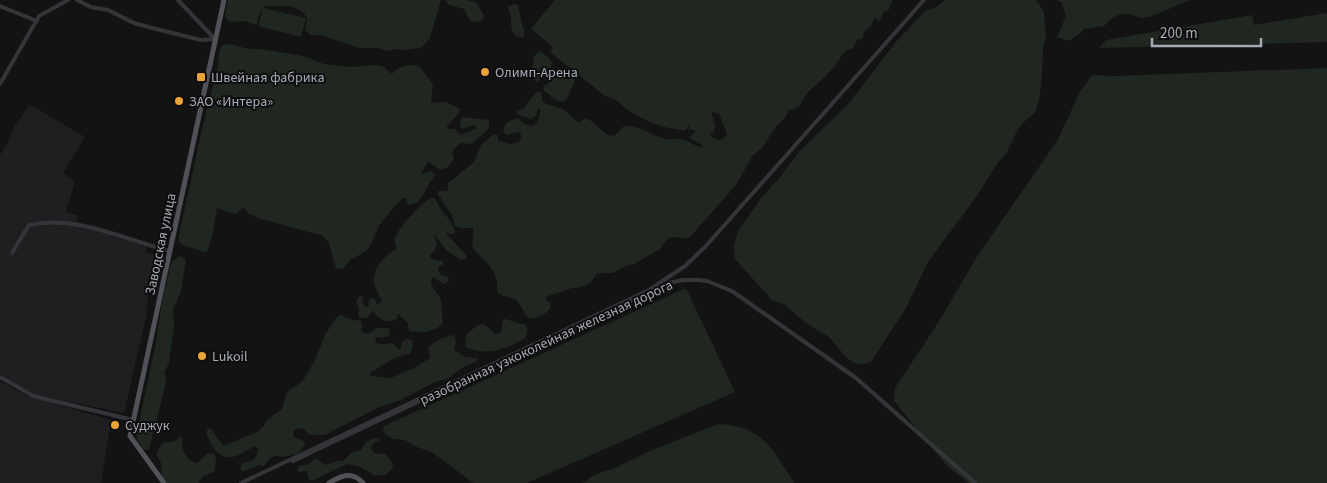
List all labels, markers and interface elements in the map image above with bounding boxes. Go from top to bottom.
scale bar [1152,15,1261,47]
text: 200 m [1160,23,1198,44]
place label: Олимп-Арена [495,63,578,83]
marker: Олимп-Арена [479,66,491,78]
place label: Швейная фабрика [211,68,324,88]
marker: Швейная фабрика [195,71,207,83]
place label: ЗАО «Интера» [189,92,273,112]
marker: ЗАО «Интера» [173,95,185,107]
street label: Заводская улица [140,191,182,297]
street label: разобранная узкоколейная железная дорога [417,275,676,410]
place label: Lukoil [212,347,248,367]
marker: Lukoil [196,350,208,362]
place label: Суджук [125,416,170,436]
marker: Суджук [109,419,121,431]

